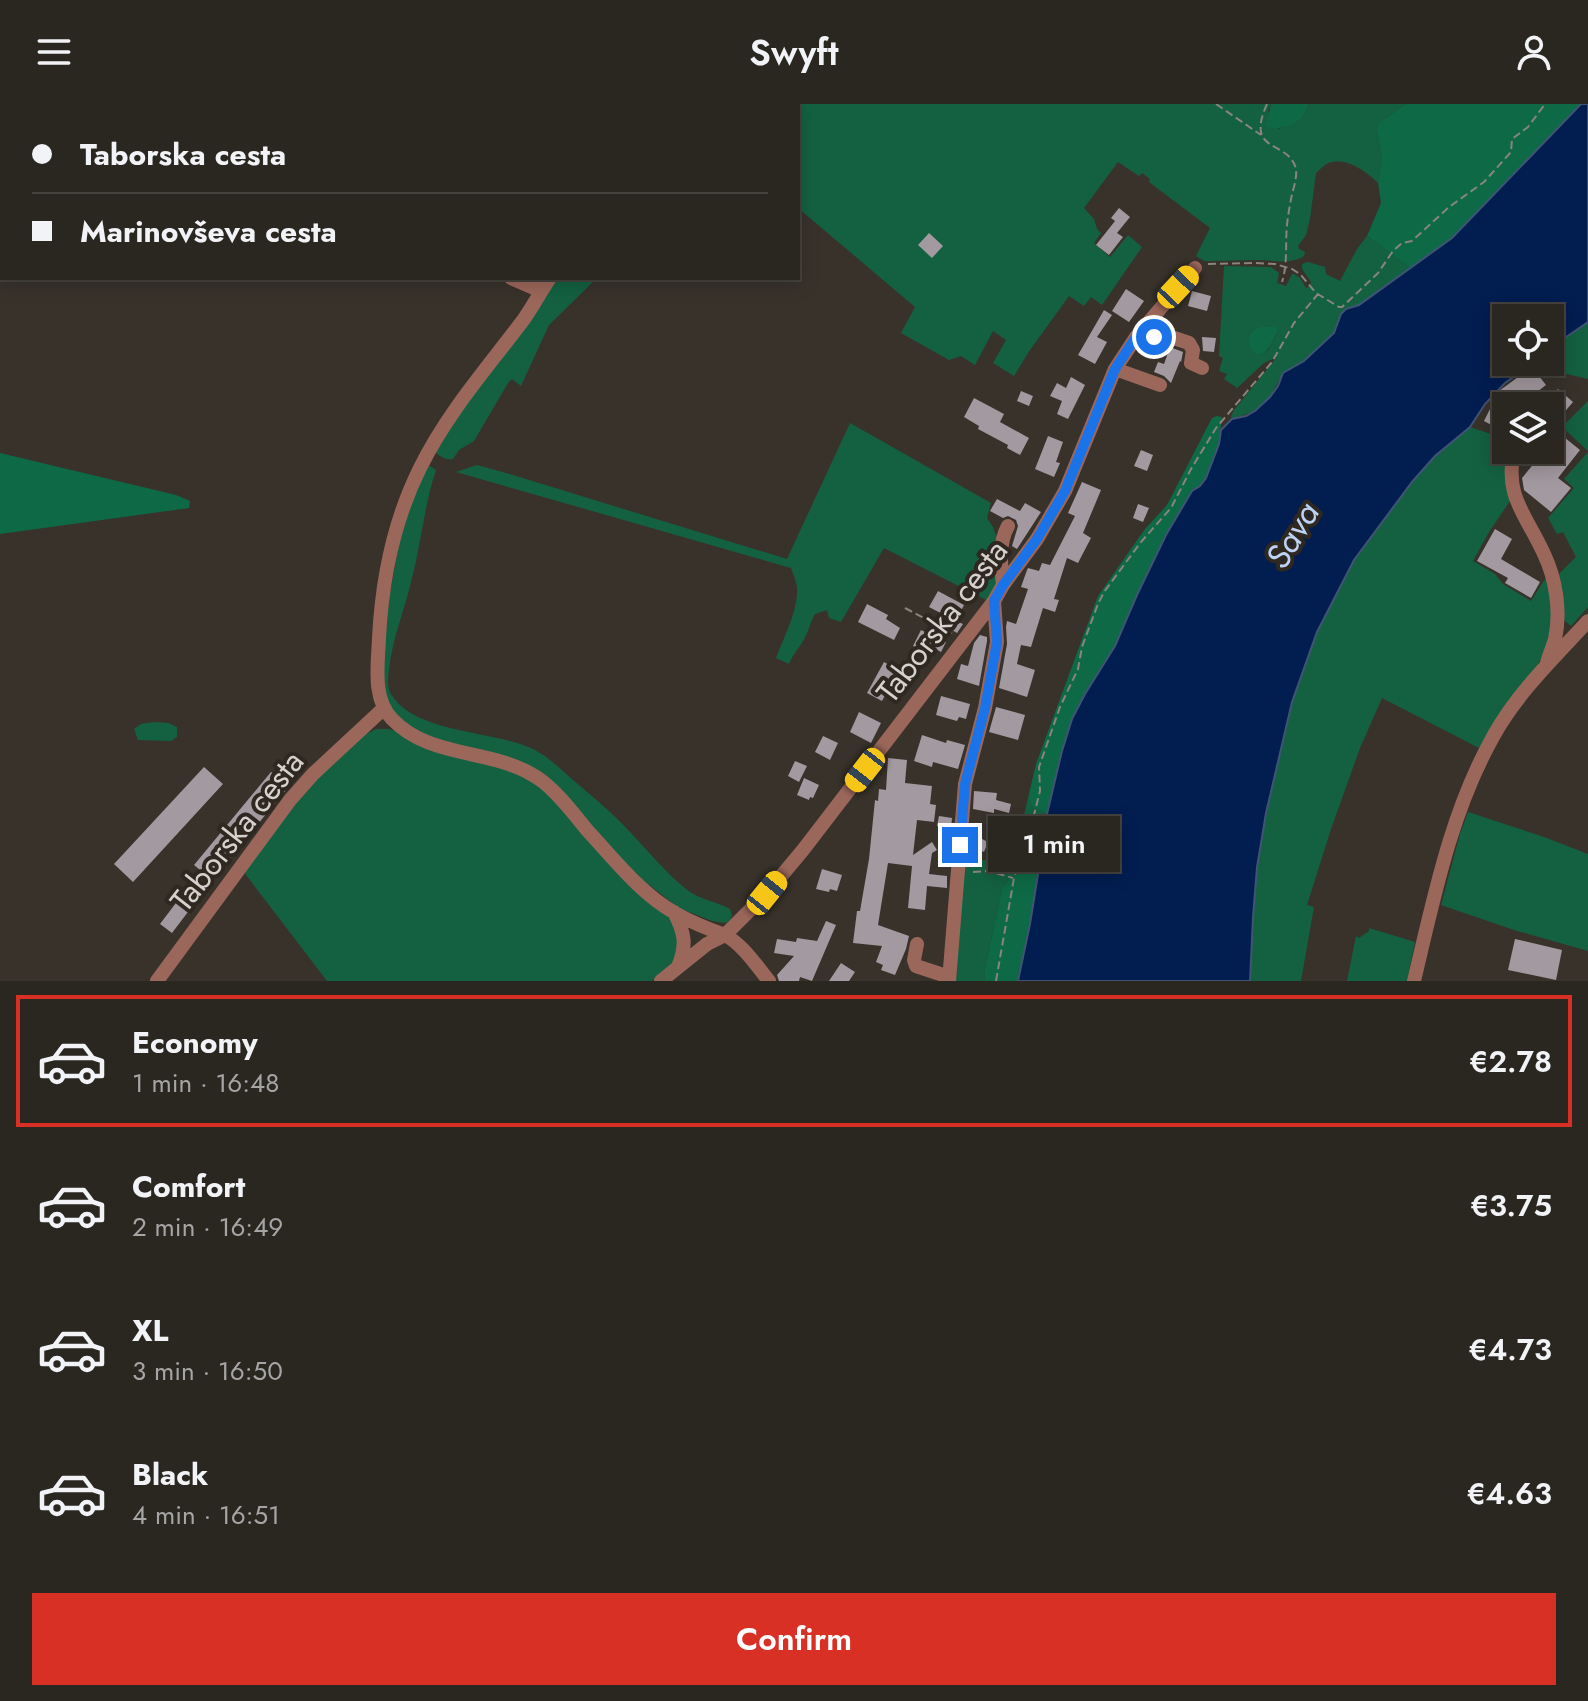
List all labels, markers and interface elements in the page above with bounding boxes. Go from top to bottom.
text: Swyft [749,26,839,78]
icon: menu [32,30,76,74]
icon: person [1512,30,1556,74]
text: Taborska cesta [80,133,286,176]
text: Marinovševa cesta [80,210,337,253]
car [1153,261,1203,313]
map controls [1492,304,1564,464]
button: locate [1492,304,1564,376]
route start [1136,319,1172,355]
button: layers [1492,392,1564,464]
water label: Sava [1253,492,1332,578]
street label: Taborska cesta [865,530,1019,712]
street label: Taborska cesta [159,741,315,921]
car [841,744,889,796]
callout: 1 min [988,817,1120,873]
text: 1 min [1022,825,1086,863]
route end [942,827,978,863]
car [743,867,791,919]
text: Economy [132,1021,258,1064]
icon: car [36,1025,108,1097]
text: €2.78 [1469,1040,1552,1083]
text: 1 min · 16:48 [132,1064,279,1102]
text: Comfort [132,1165,245,1208]
icon: car [36,1169,108,1241]
text: €3.75 [1470,1184,1552,1227]
text: 2 min · 16:49 [132,1208,283,1246]
text: XL [132,1309,168,1352]
icon: car [36,1313,108,1385]
text: €4.73 [1468,1328,1552,1371]
text: 3 min · 16:50 [132,1352,283,1390]
text: Black [132,1453,208,1496]
icon: car [36,1457,108,1529]
text: €4.63 [1467,1472,1552,1515]
text: 4 min · 16:51 [132,1496,280,1534]
button: Confirm [32,1593,1556,1685]

